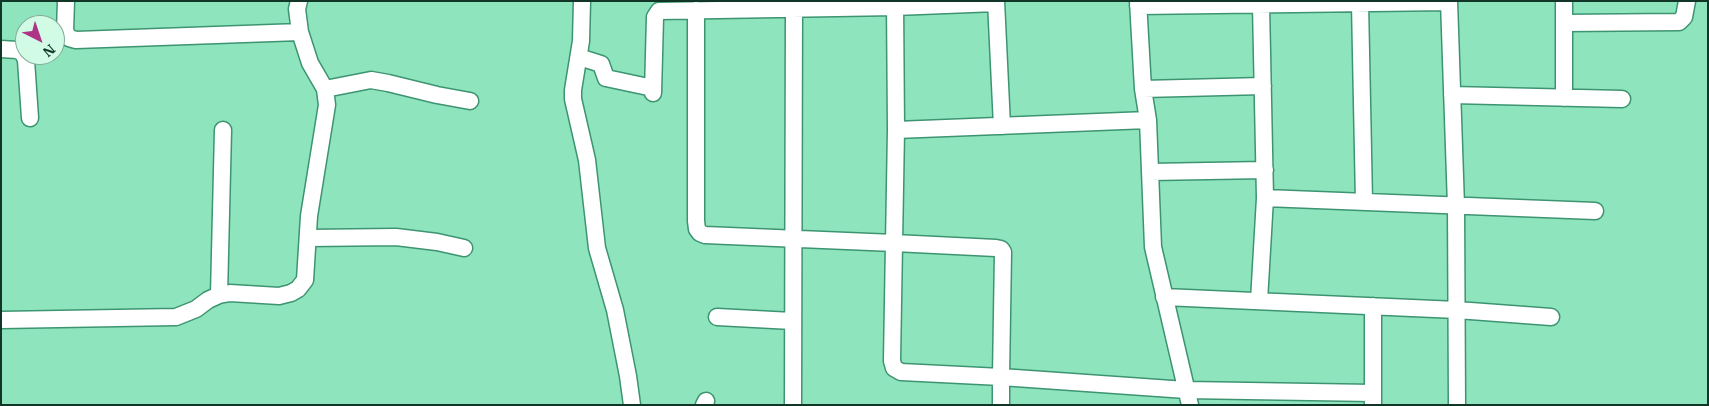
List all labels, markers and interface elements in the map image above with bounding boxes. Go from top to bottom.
north arrow [15,15,65,65]
text: N [39,40,59,61]

